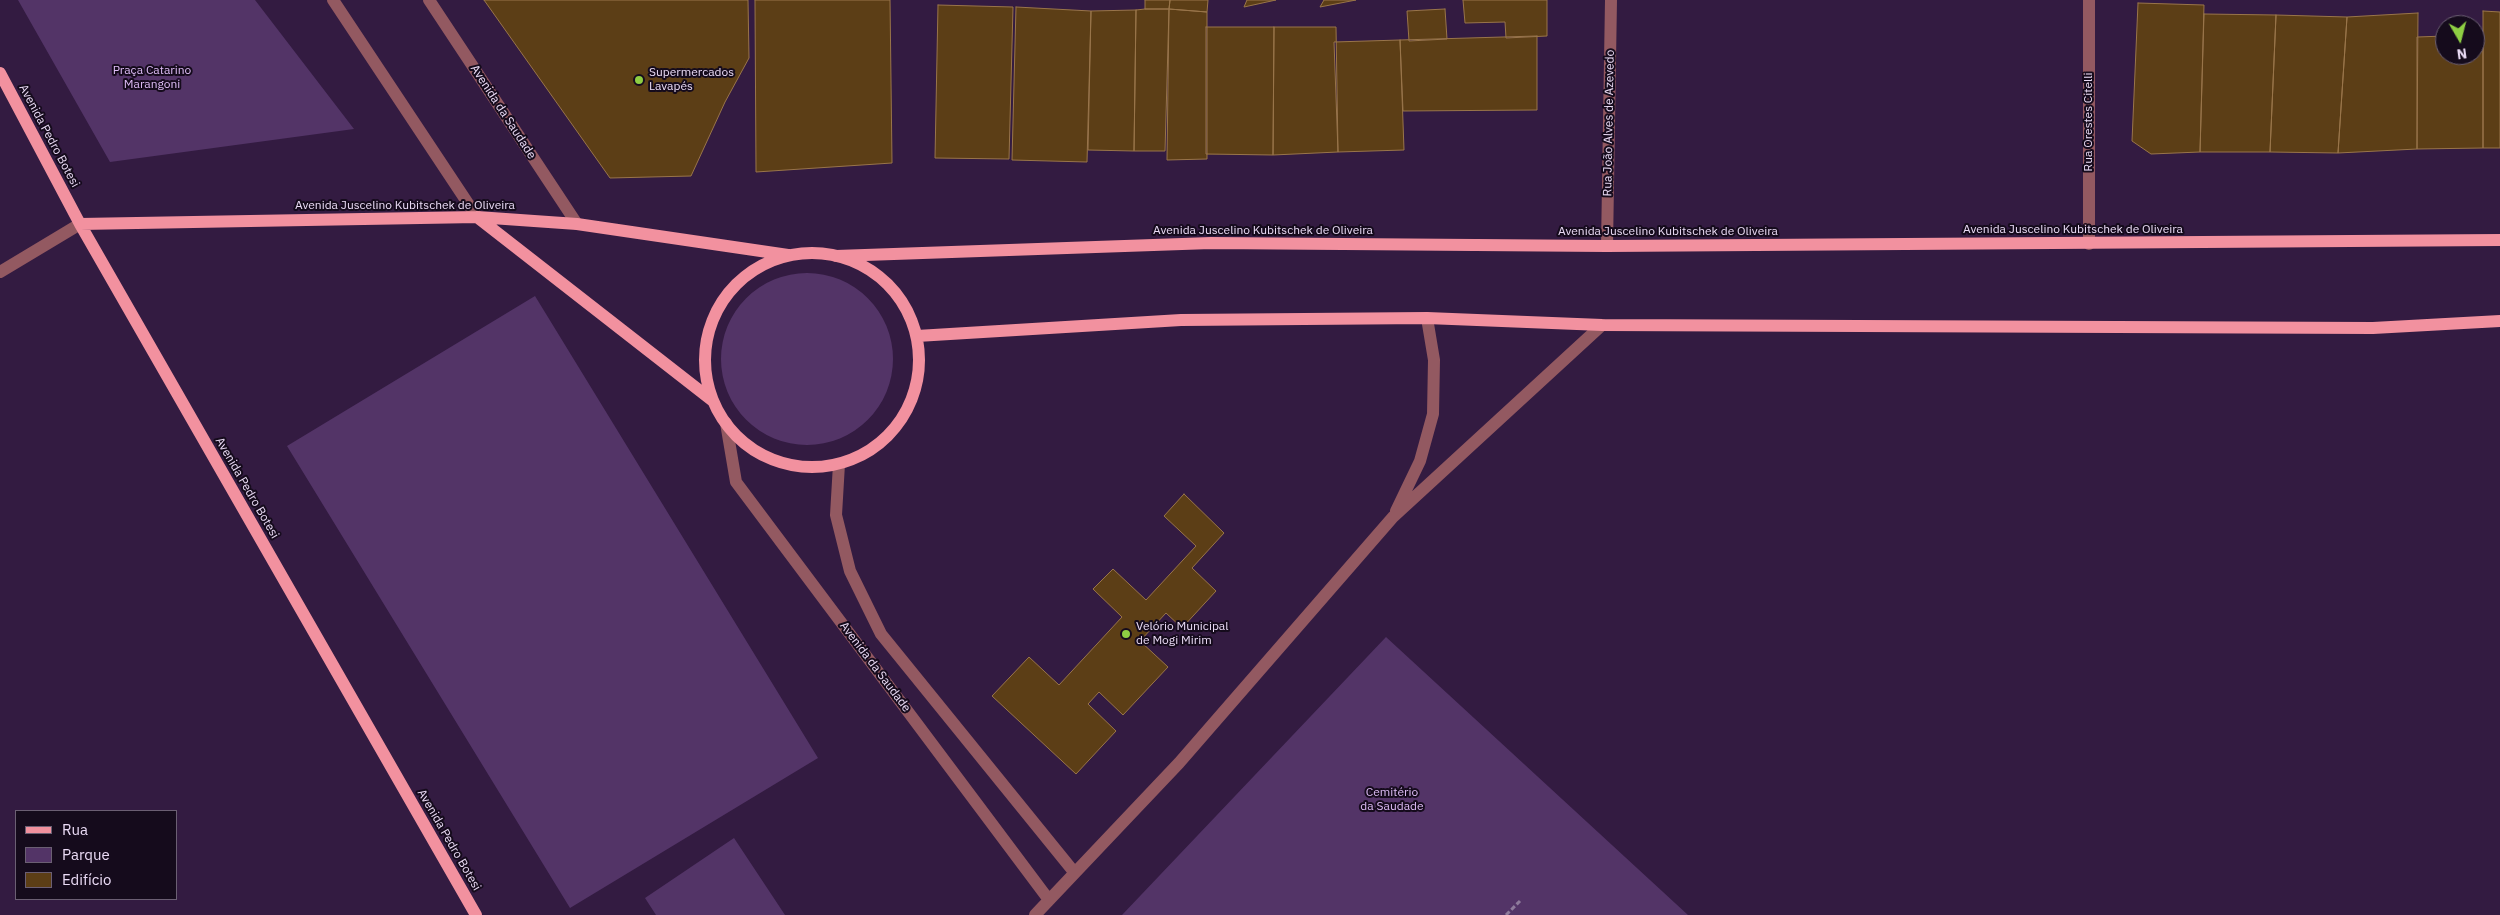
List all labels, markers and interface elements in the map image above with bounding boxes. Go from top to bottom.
north arrow [2435,15,2485,65]
text: N [2456,44,2468,63]
street label: Rua João Alves de Azevedo [1601,50,1617,196]
street label: Avenida da Saudade [467,62,539,162]
park label: Praça Catarino Marangoni [113,64,191,92]
place label: Supermercados Lavapés [649,66,734,94]
street label: Rua Orestes Citelli [2082,72,2096,172]
marker: Supermercados Lavapés [633,74,645,86]
street label: Avenida Pedro Botesi [16,82,82,190]
street label: Avenida Juscelino Kubitschek de Oliveira [295,199,515,213]
street label: Avenida Juscelino Kubitschek de Oliveira [1963,223,2183,237]
street label: Avenida Juscelino Kubitschek de Oliveira [1153,224,1373,238]
street label: Avenida Juscelino Kubitschek de Oliveira [1558,225,1778,239]
street label: Avenida Pedro Botesi [212,435,282,541]
street label: Avenida da Saudade [836,619,914,715]
place label: Velório Municipal de Mogi Mirim [1136,620,1229,648]
marker: Velório Municipal de Mogi Mirim [1120,628,1132,640]
park label: Cemitério da Saudade [1360,786,1424,814]
street label: Avenida Pedro Botesi [414,787,484,893]
legend [15,810,178,900]
text: Rua [62,820,88,839]
text: Parque [62,845,110,864]
text: Edifício [62,870,111,889]

